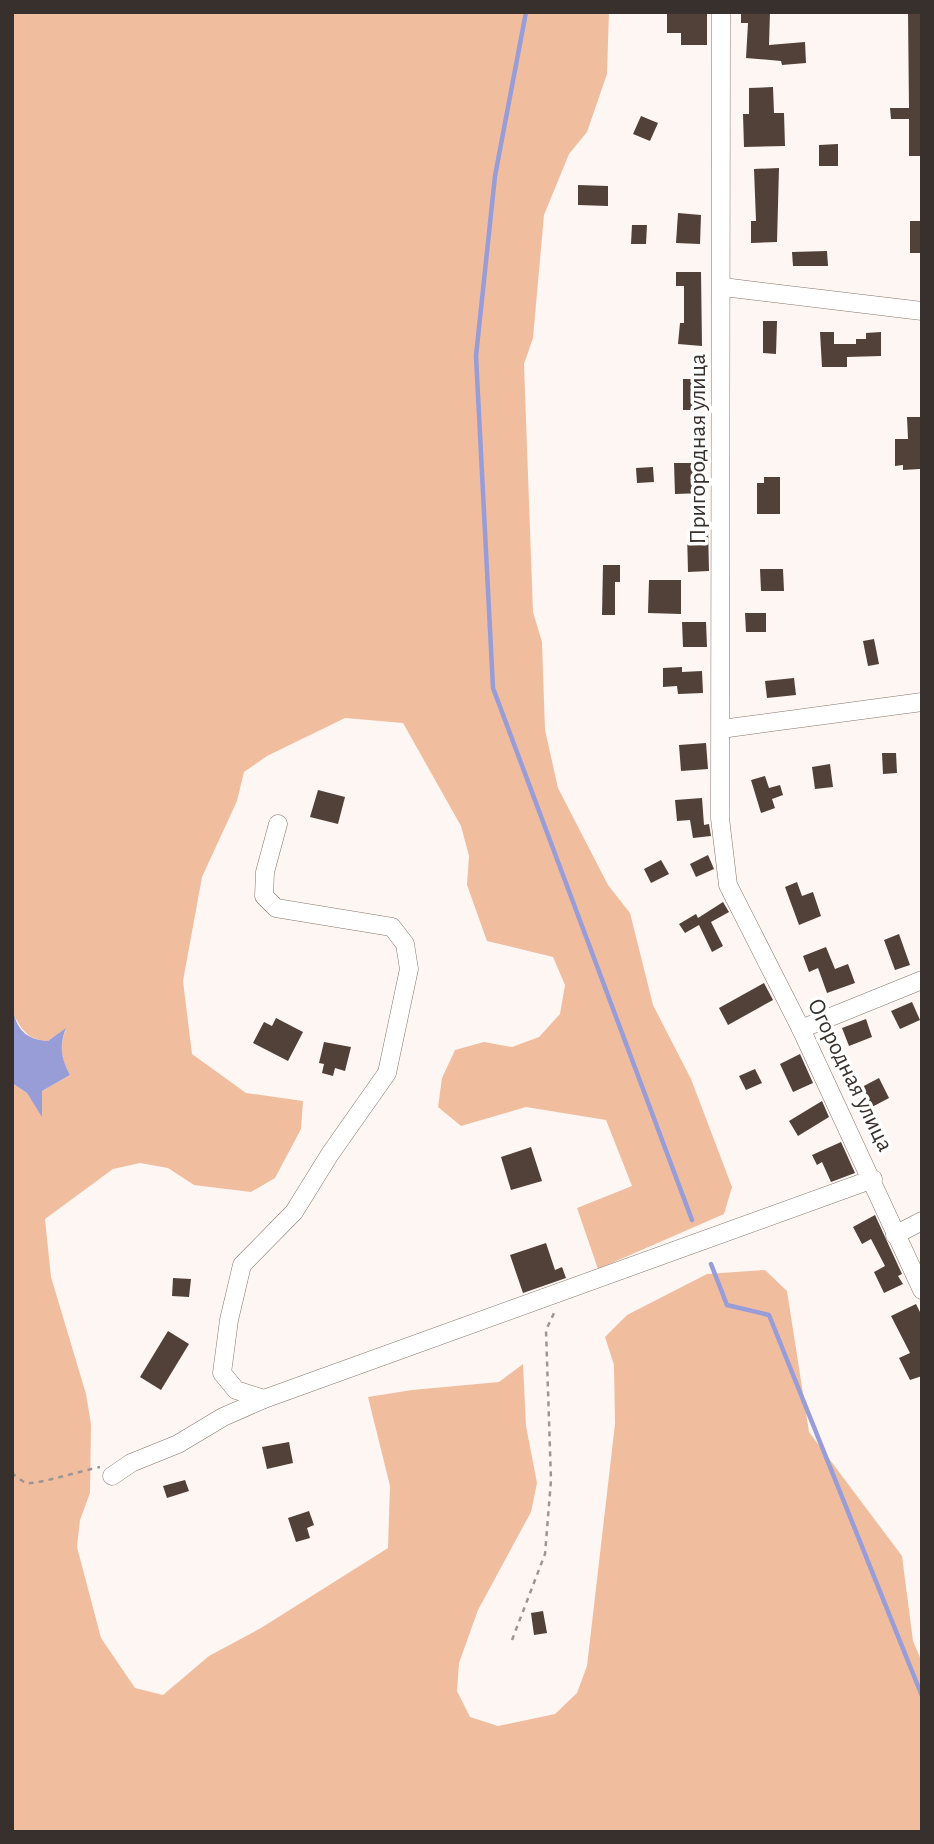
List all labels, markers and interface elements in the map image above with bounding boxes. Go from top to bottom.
street label: Пригородная улица [686,353,710,545]
street label: Огородная улица [803,995,897,1155]

